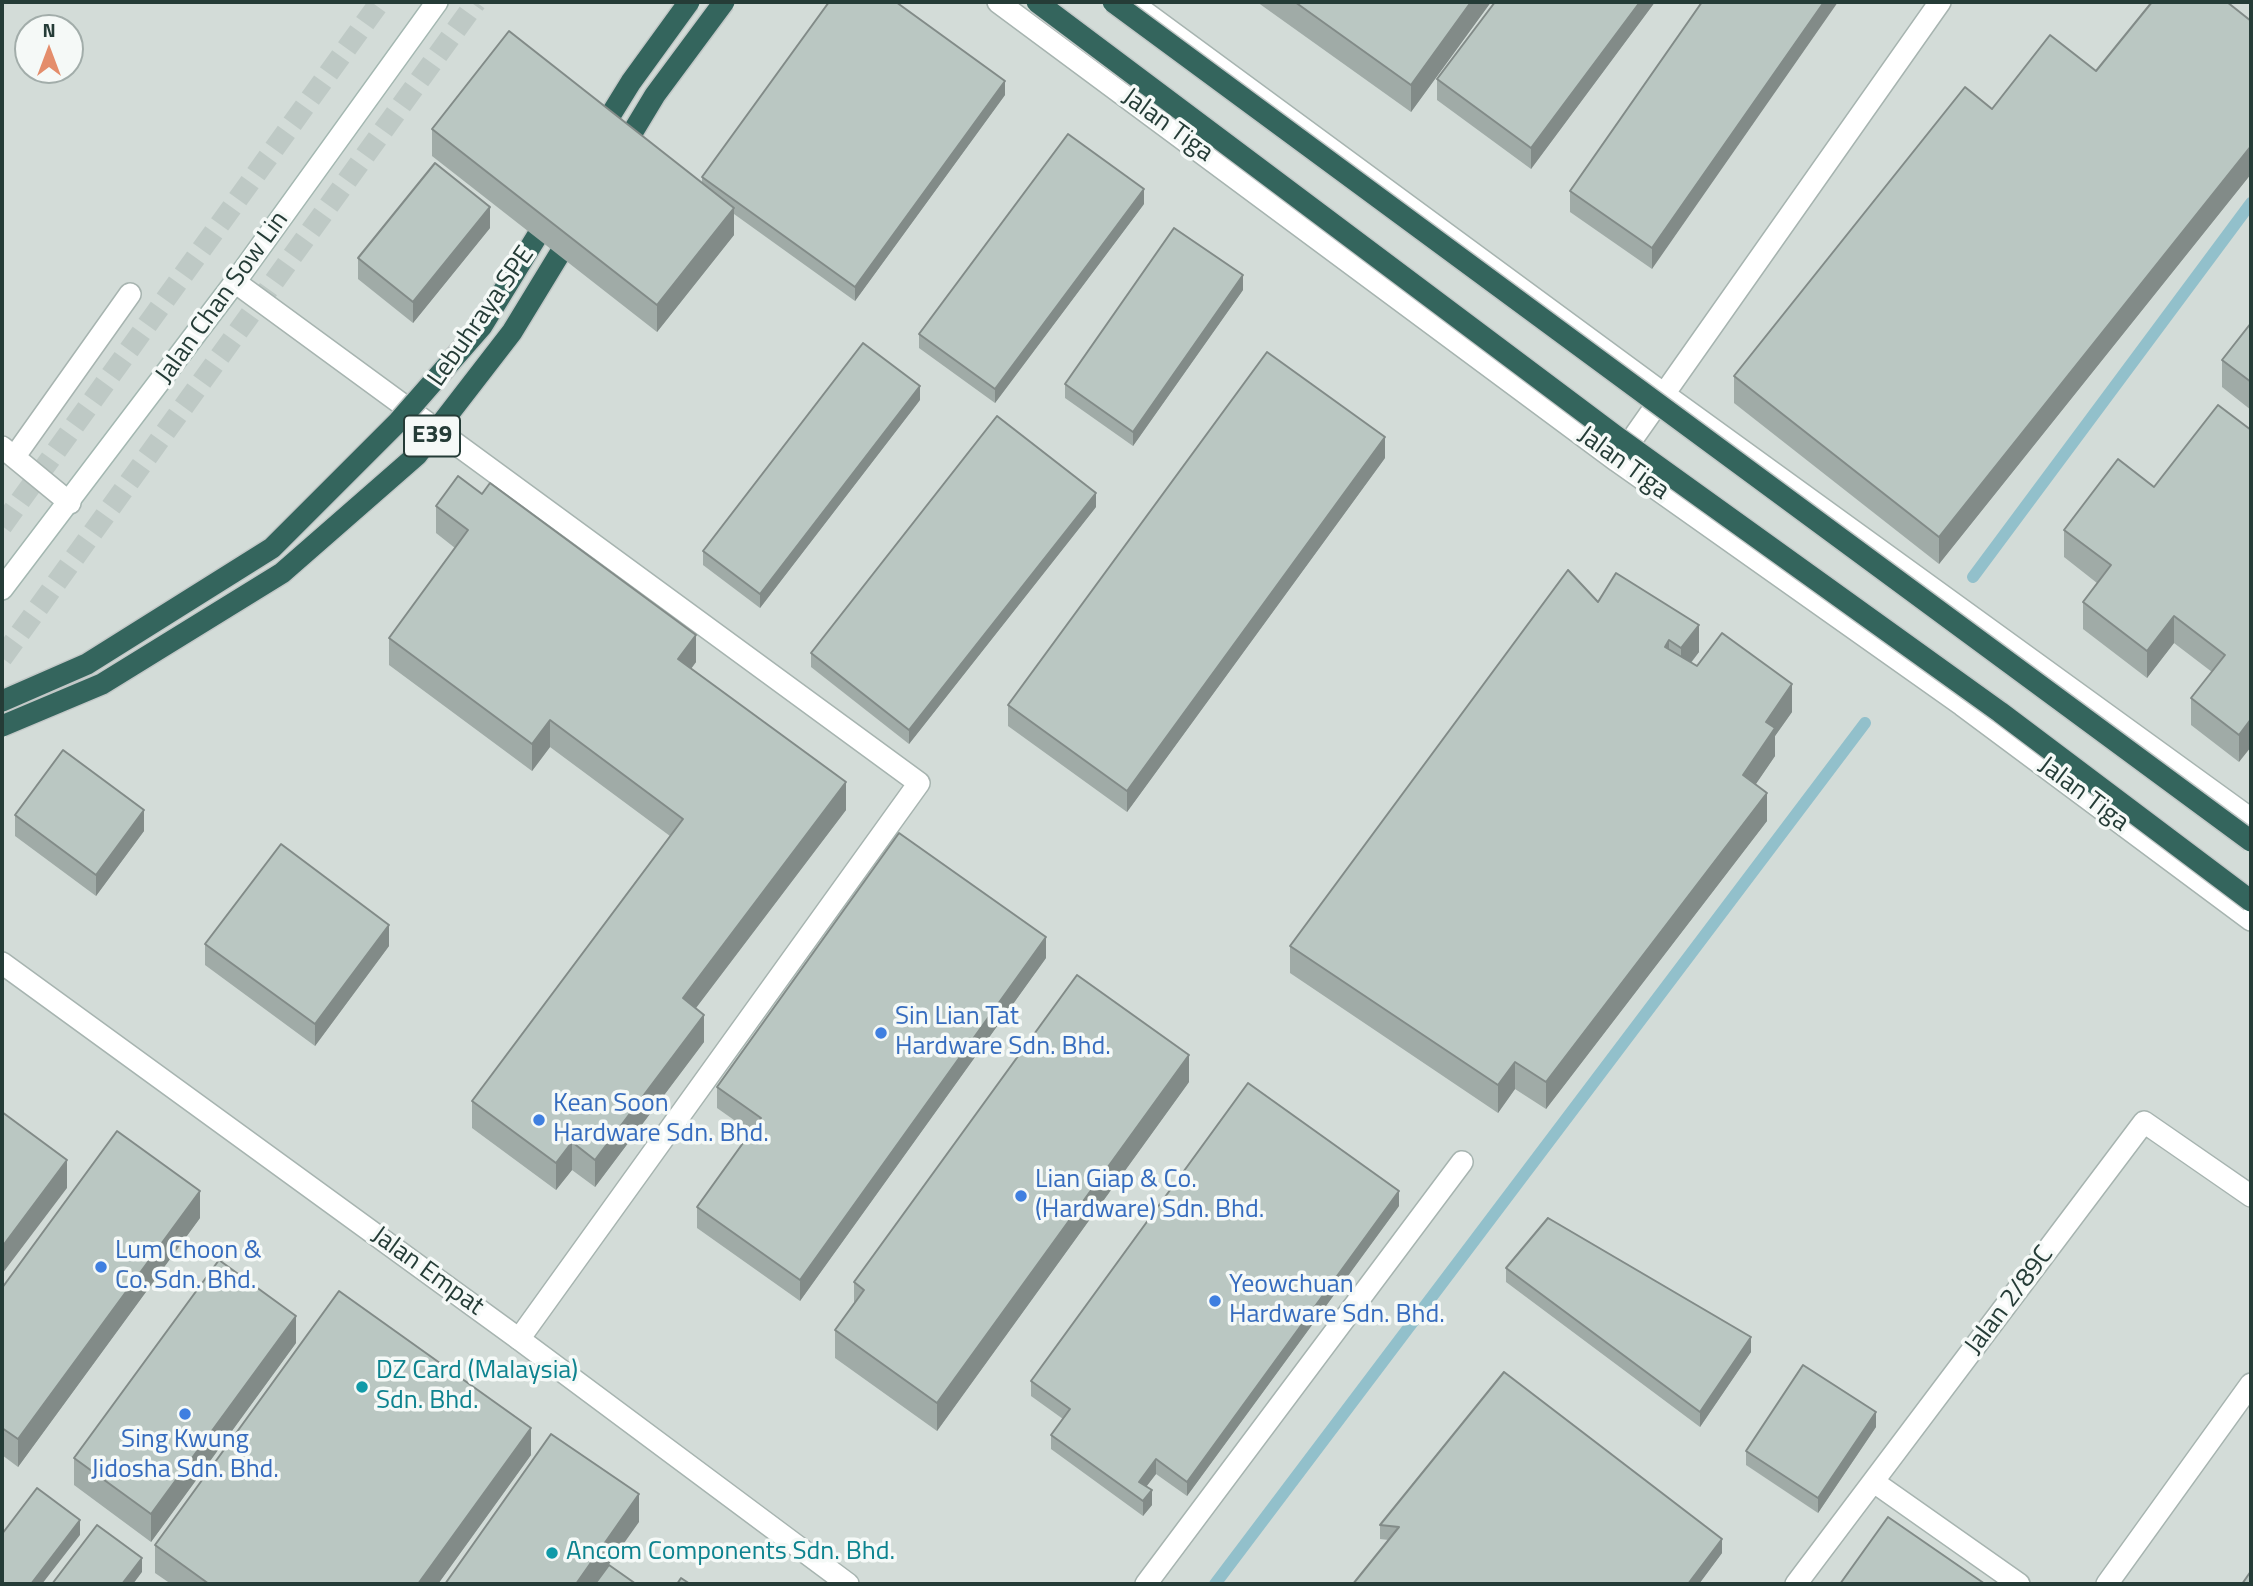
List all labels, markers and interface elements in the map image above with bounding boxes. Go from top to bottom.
north arrow [14,14,84,84]
text: N [42,15,56,44]
street label: Jalan Tiga [1115,83,1219,169]
street label: Jalan Chan Sow Lin [150,206,296,390]
street label: Lebuhraya SPE [422,241,542,393]
road number: E39 [404,416,460,456]
street label: Jalan Tiga [1571,421,1675,507]
street label: Jalan Tiga [2032,751,2134,839]
place label: Sin Lian Tat Hardware Sdn. Bhd. [895,1002,1111,1064]
marker: Sin Lian Tat Hardware Sdn. Bhd. [873,1025,889,1041]
place label: Kean Soon Hardware Sdn. Bhd. [553,1089,769,1150]
marker: Kean Soon Hardware Sdn. Bhd. [531,1112,547,1128]
place label: Lian Giap & Co. (Hardware) Sdn. Bhd. [1035,1165,1264,1226]
marker: Lian Giap & Co. (Hardware) Sdn. Bhd. [1013,1188,1029,1204]
street label: Jalan Empat [365,1221,489,1323]
place label: Lum Choon & Co. Sdn. Bhd. [115,1236,262,1298]
street label: Jalan 2/89C [1959,1241,2061,1361]
marker: Lum Choon & Co. Sdn. Bhd. [93,1259,109,1275]
place label: Yeowchuan Hardware Sdn. Bhd. [1229,1270,1445,1332]
marker: Yeowchuan Hardware Sdn. Bhd. [1207,1293,1223,1309]
place label: DZ Card (Malaysia) Sdn. Bhd. [376,1356,578,1418]
marker: DZ Card (Malaysia) Sdn. Bhd. [354,1379,370,1395]
marker: Sing Kwung Jidosha Sdn. Bhd. [177,1406,193,1422]
place label: Sing Kwung Jidosha Sdn. Bhd. [91,1425,279,1486]
place label: Ancom Components Sdn. Bhd. [566,1537,895,1569]
marker: Ancom Components Sdn. Bhd. [544,1545,560,1561]

